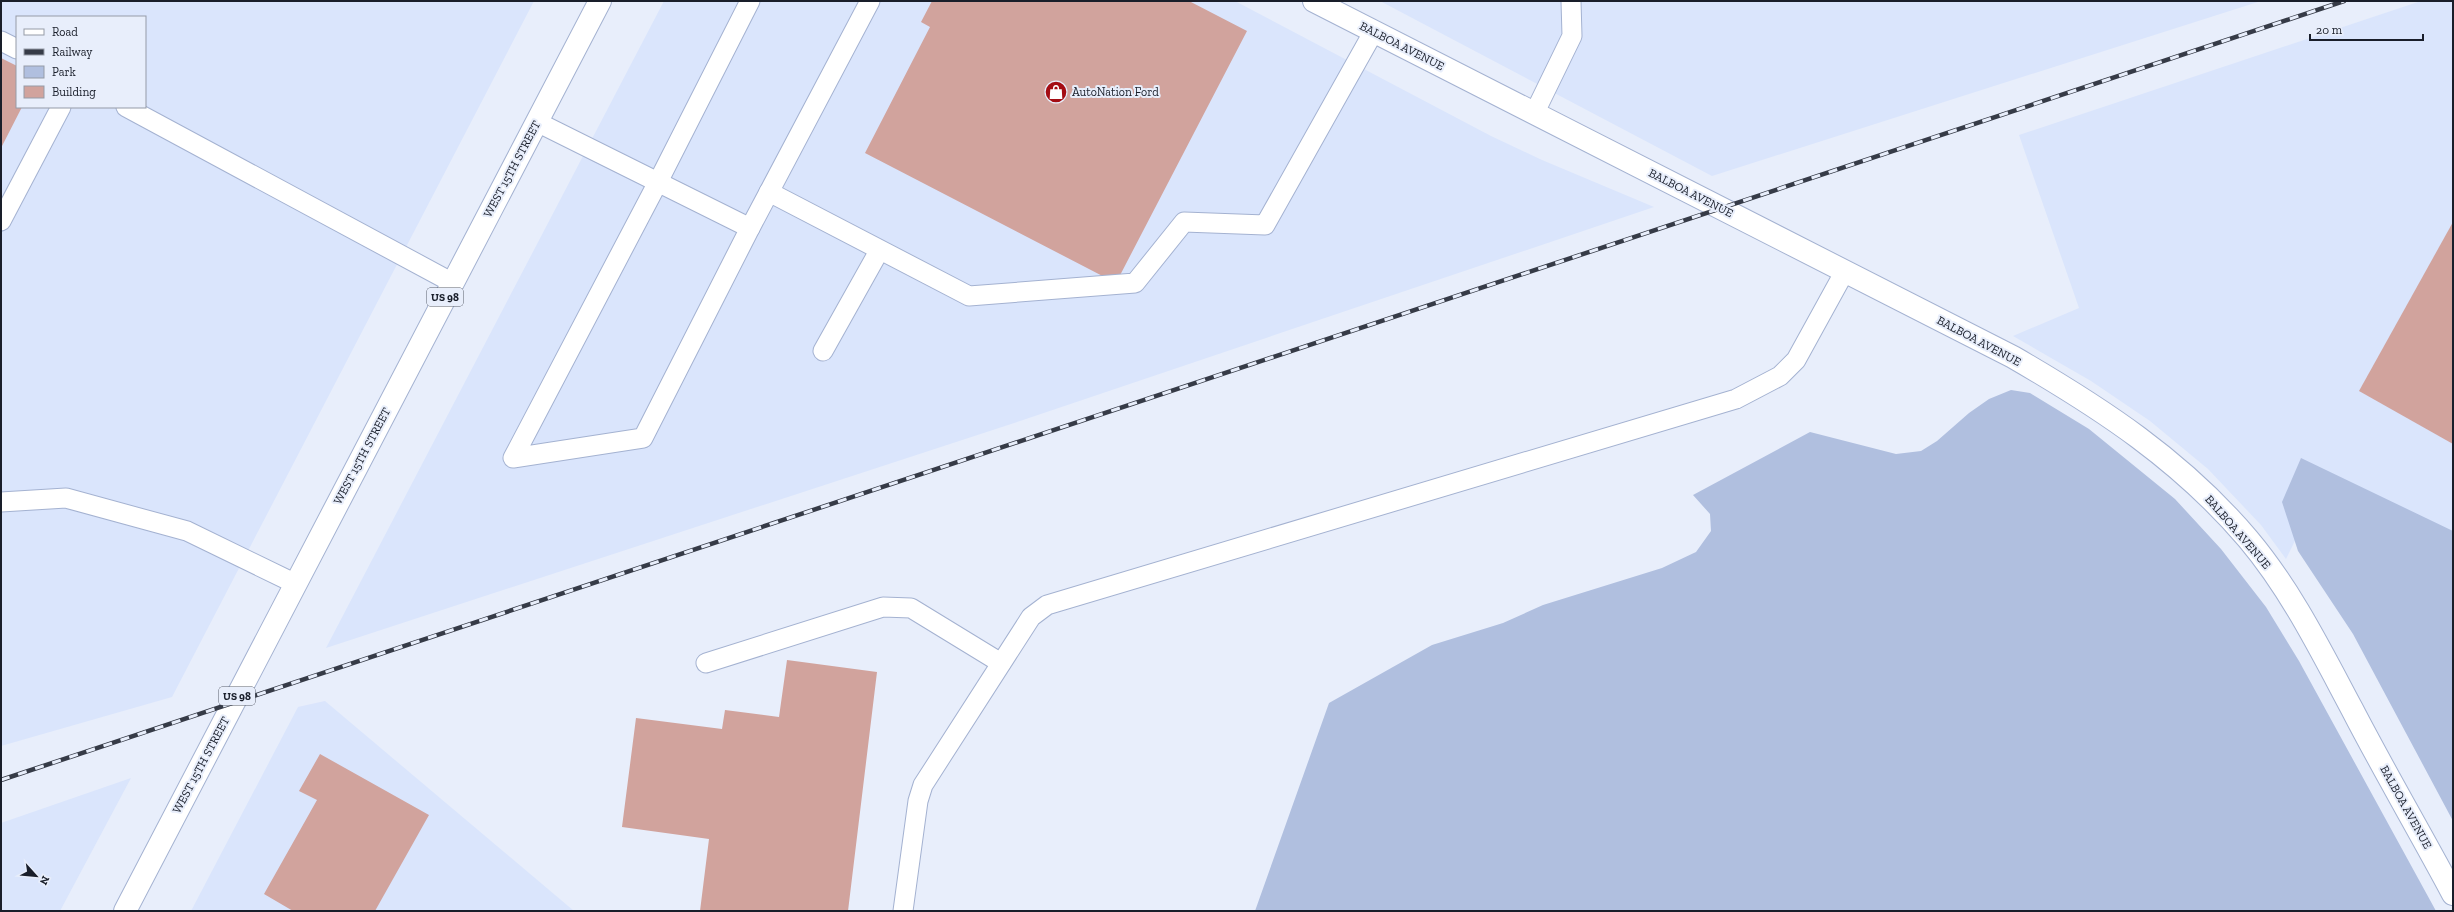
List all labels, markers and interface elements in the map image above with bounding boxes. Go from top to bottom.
legend [16,16,146,108]
scale bar [2310,16,2423,42]
street label: BALBOA AVENUE [1357,19,1447,73]
text: 20 m [2316,23,2343,37]
text: Road [52,25,78,39]
text: Railway [52,45,93,59]
text: Park [52,65,77,79]
shop icon: AutoNation Ford [1043,79,1069,105]
text: Building [52,85,96,99]
place label: AutoNation Ford [1072,85,1159,99]
street label: WEST 15TH STREET [481,118,544,220]
street label: BALBOA AVENUE [1646,166,1736,220]
road number: US 98 [427,288,463,306]
street label: BALBOA AVENUE [1935,313,2023,369]
street label: WEST 15TH STREET [331,405,394,507]
street label: BALBOA AVENUE [2202,492,2274,572]
road number: US 98 [219,687,255,705]
street label: WEST 15TH STREET [170,714,233,816]
street label: BALBOA AVENUE [2377,763,2435,851]
north arrow [16,856,56,896]
text: N [36,874,52,888]

